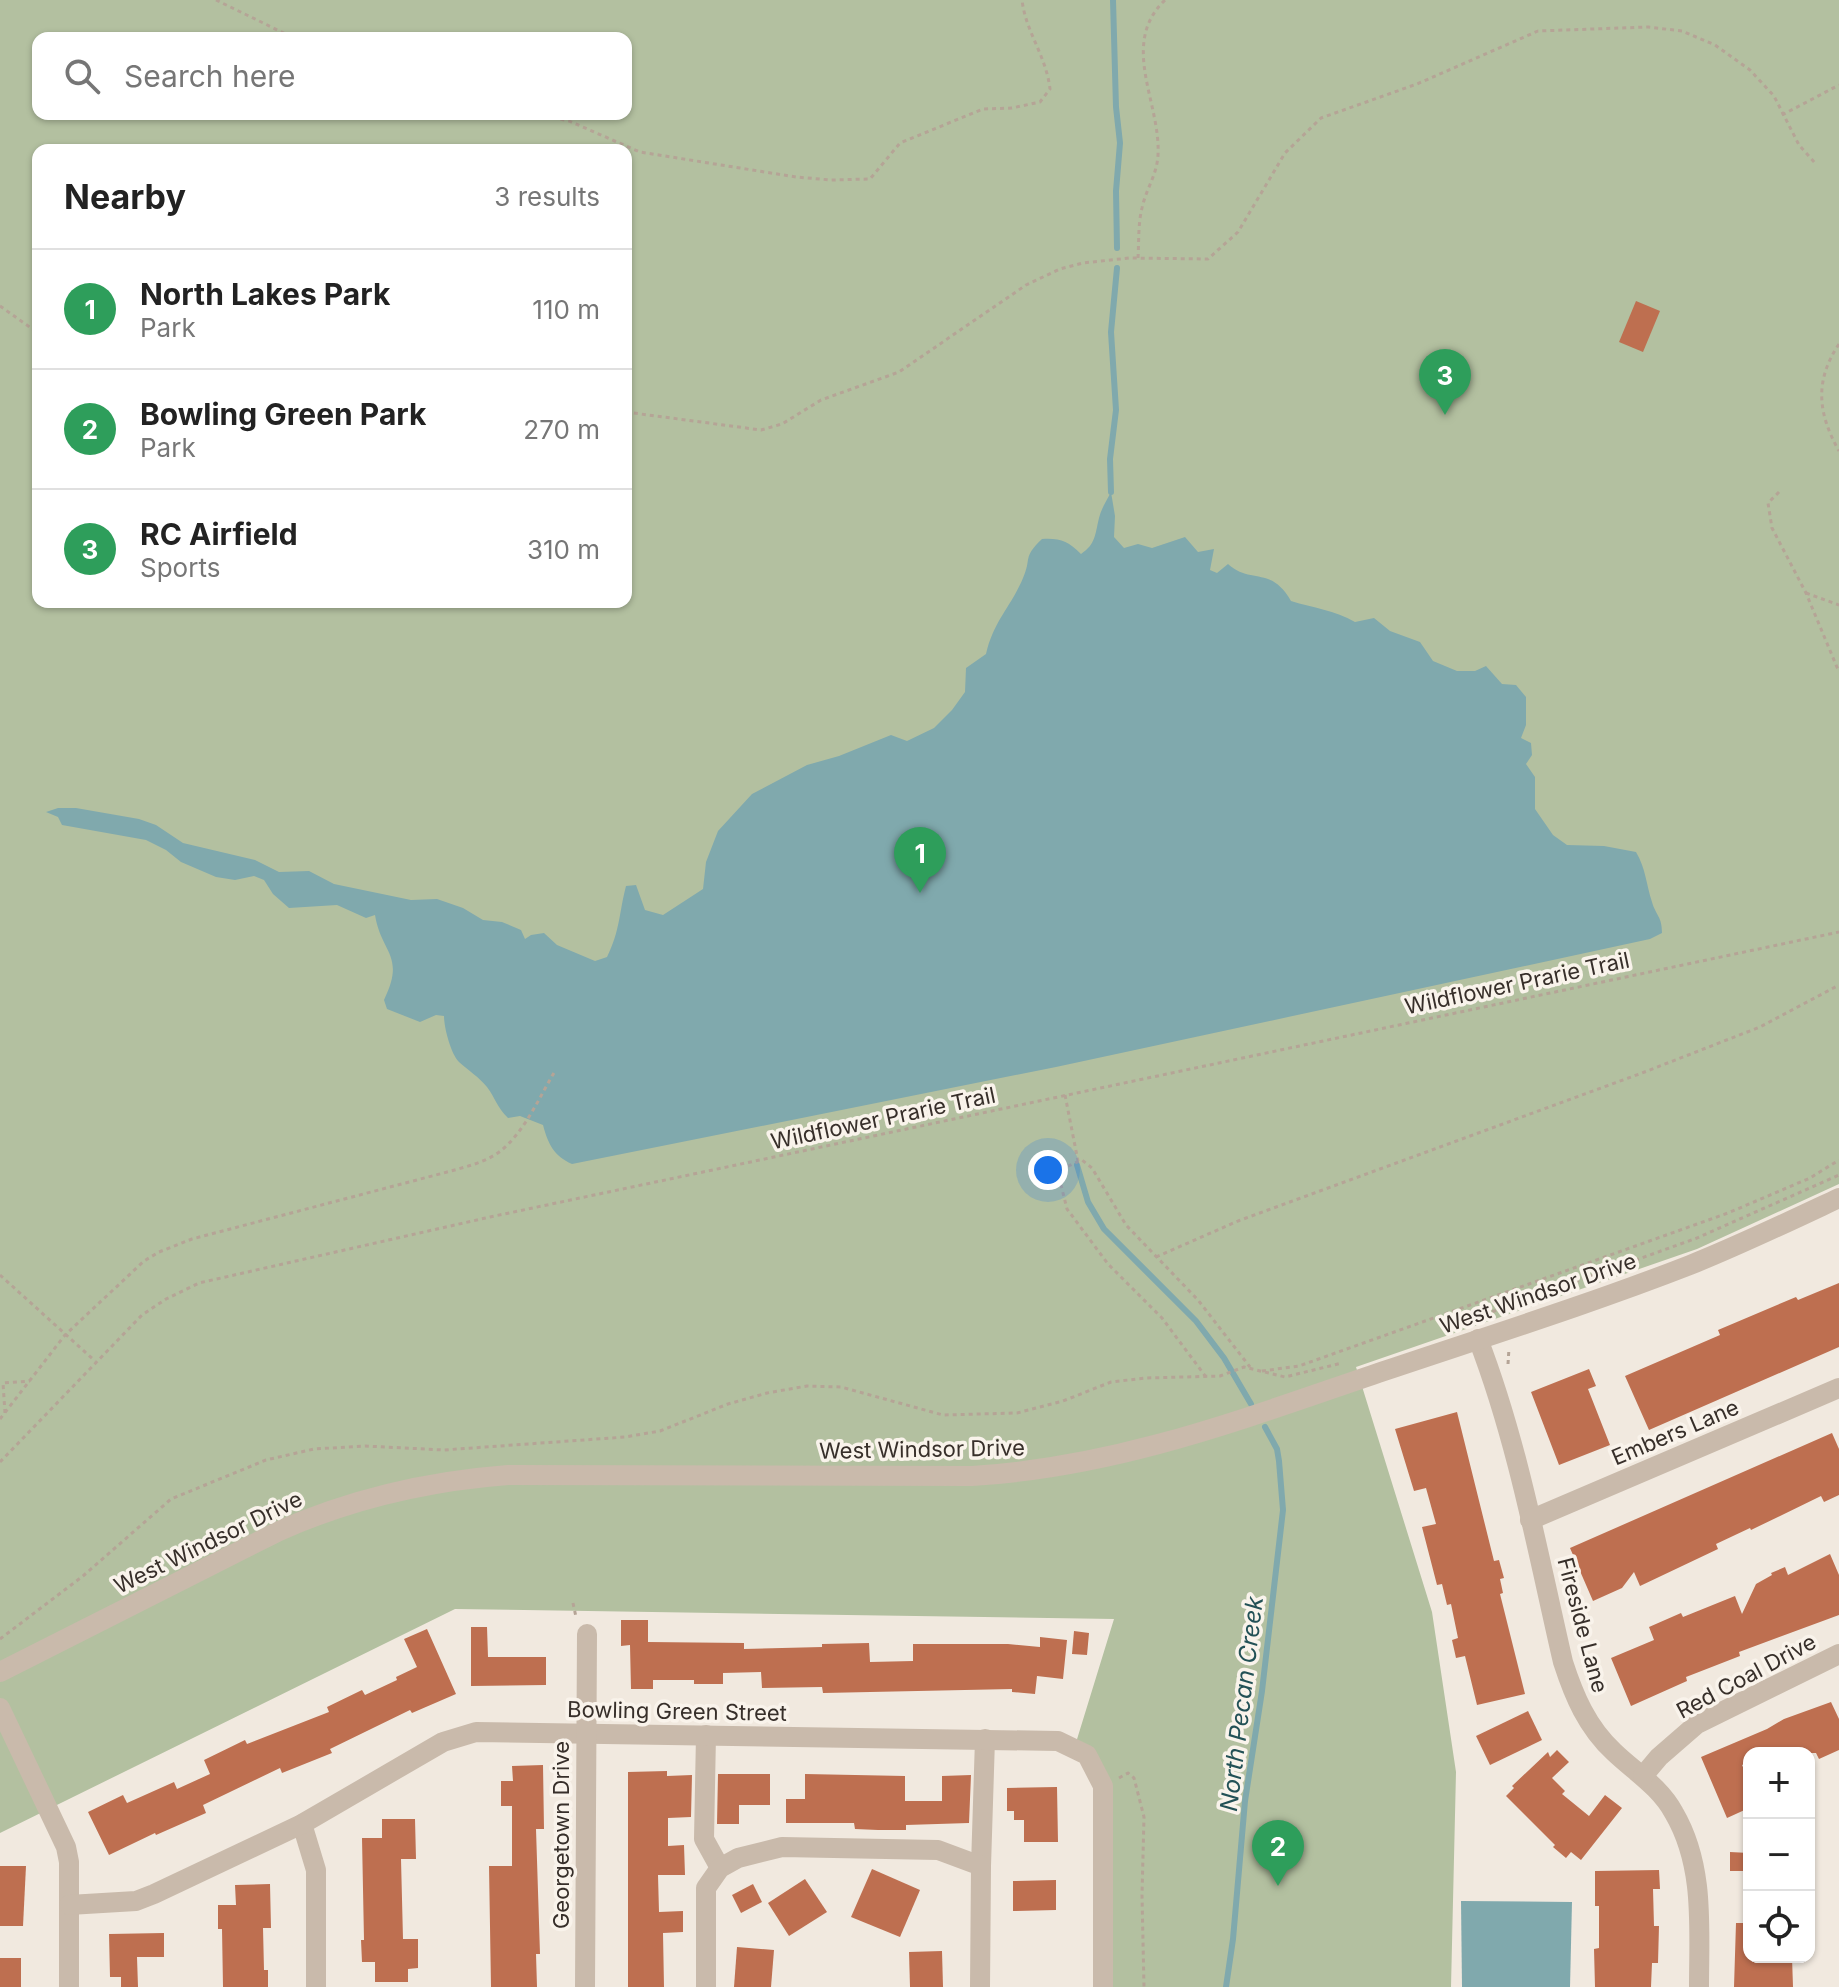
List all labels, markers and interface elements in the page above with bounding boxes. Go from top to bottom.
search box [32,32,632,120]
icon: search [60,54,104,98]
text: Search here [124,58,296,94]
text: Nearby [64,176,186,217]
text: 3 results [494,181,600,212]
text: North Lakes Park [140,276,390,312]
text: 1 [84,294,96,325]
text: 110 m [532,294,600,325]
text: Park [140,312,196,343]
pin: 3 [1419,349,1471,415]
text: Bowling Green Park [140,396,426,432]
text: 2 [82,414,98,445]
text: 270 m [523,414,600,445]
text: Park [140,432,196,463]
text: RC Airfield [140,516,298,552]
text: 3 [82,534,98,565]
text: 310 m [527,534,600,565]
text: Sports [140,552,220,583]
pin: 1 [894,827,946,893]
street label: Wildflower Prarie Trail [1402,946,1632,1020]
street label: Wildflower Prarie Trail [768,1081,998,1155]
your location [1028,1150,1068,1190]
street label: West Windsor Drive [1437,1247,1639,1339]
street label: Embers Lane [1608,1394,1742,1470]
street label: West Windsor Drive [819,1434,1025,1464]
street label: West Windsor Drive [110,1485,306,1599]
street label: Fireside Lane [1552,1554,1614,1696]
water label: North Pecan Creek [1214,1594,1269,1813]
street label: Red Coal Drive [1672,1628,1820,1724]
street label: Bowling Green Street [567,1696,787,1726]
street label: Georgetown Drive [548,1741,574,1929]
map controls [1743,1747,1815,1963]
button: + [1743,1747,1815,1819]
button: − [1743,1819,1815,1891]
pin: 2 [1252,1820,1304,1886]
button: locate [1743,1891,1815,1963]

